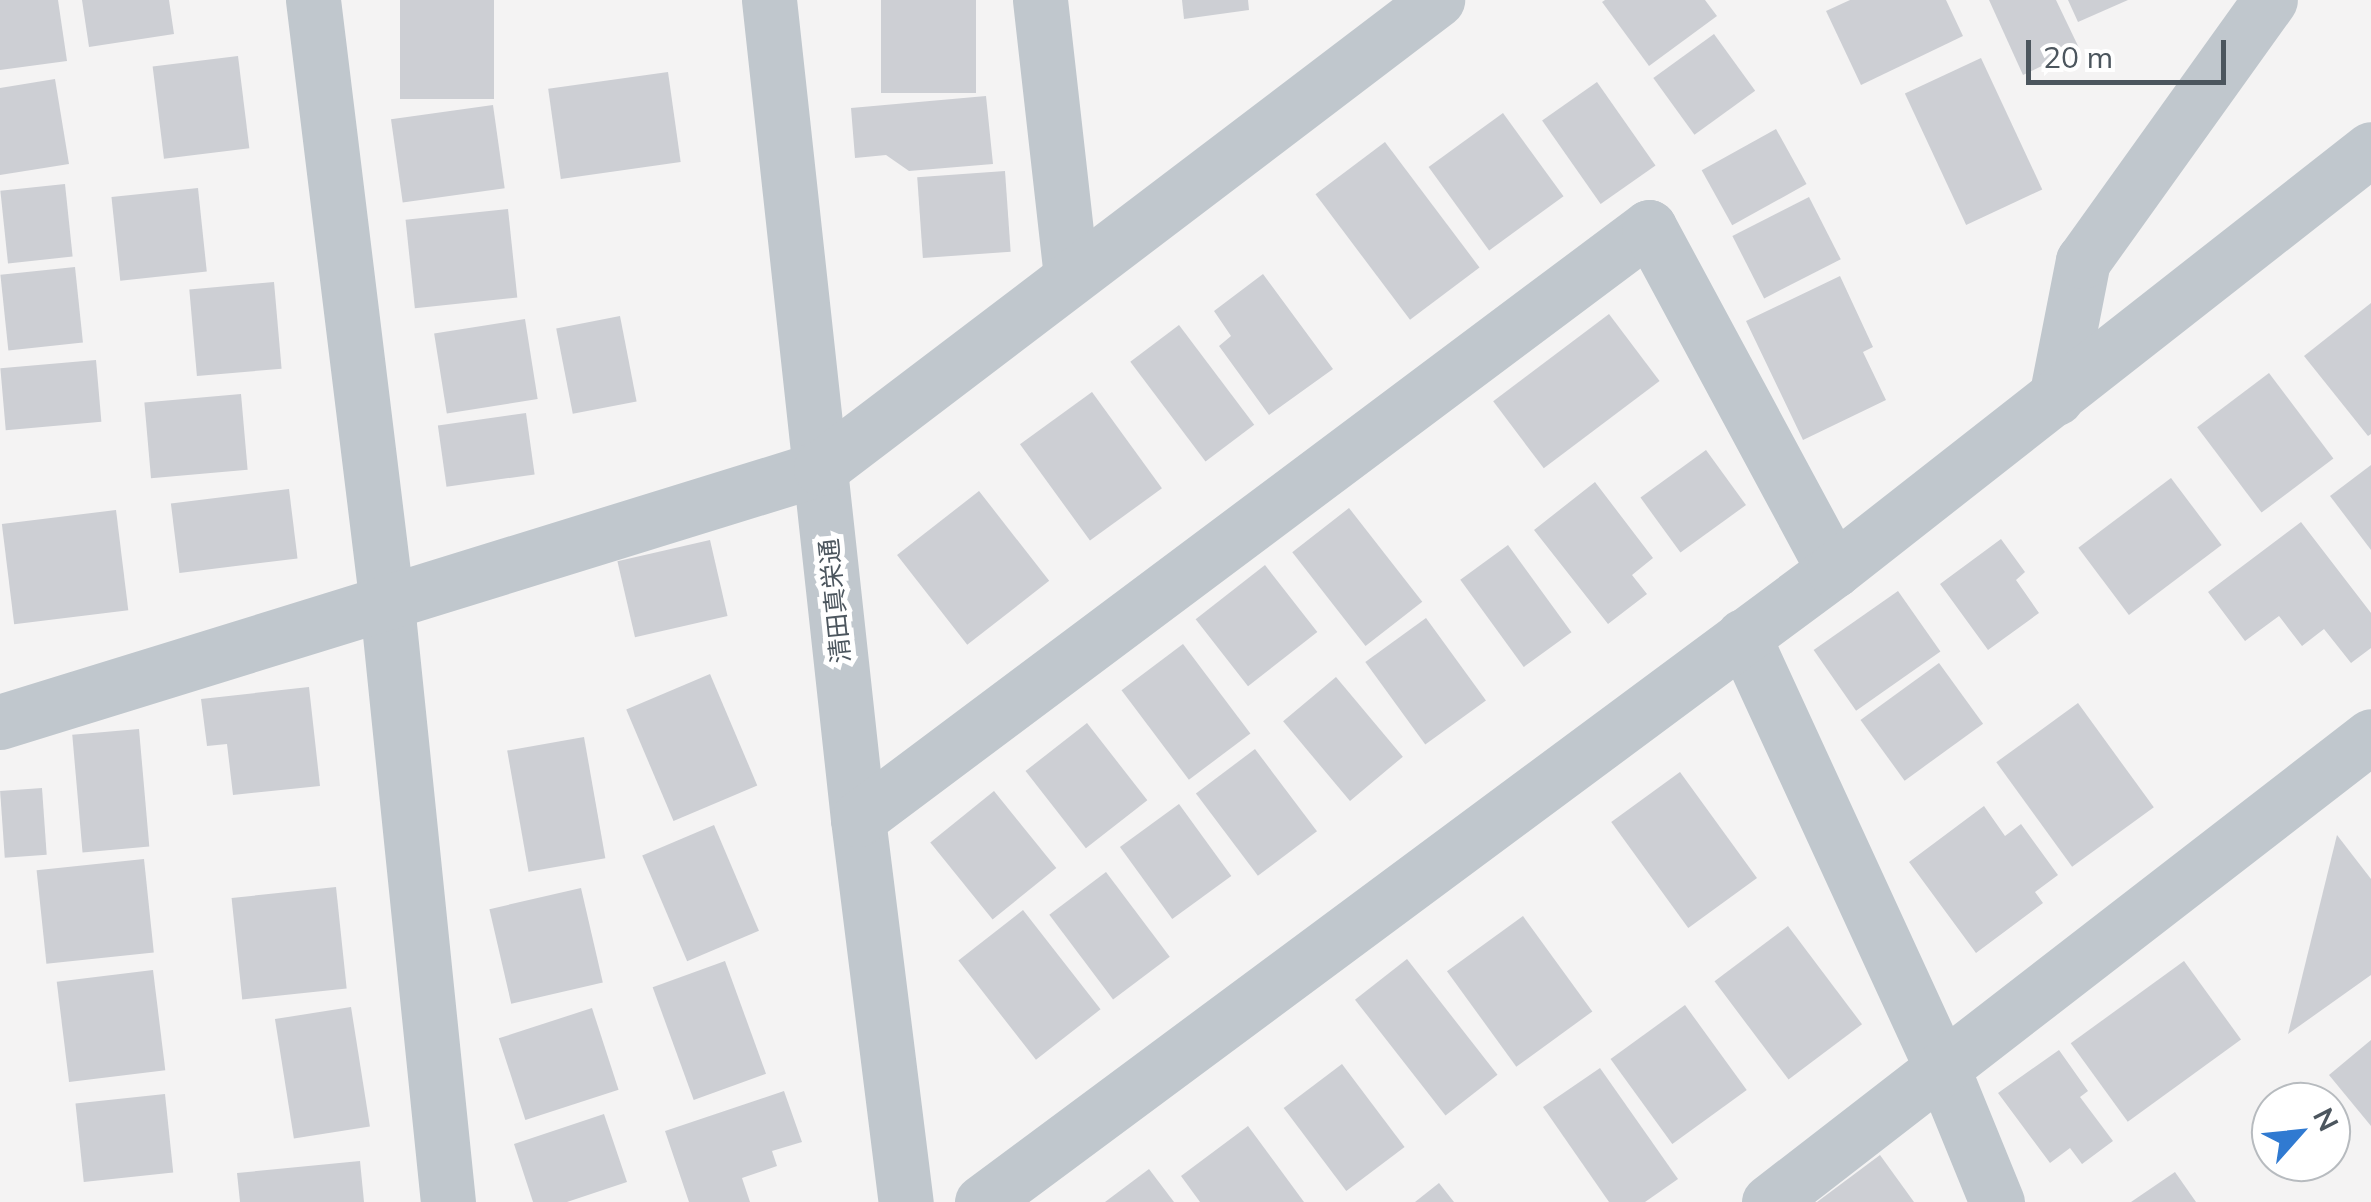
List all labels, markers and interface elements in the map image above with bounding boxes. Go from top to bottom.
scale bar [2031,20,2231,82]
text: 20 m [2043,38,2113,76]
street label: 清田真栄通 [814,537,856,665]
north arrow [2251,1082,2351,1182]
text: N [2306,1102,2347,1136]

